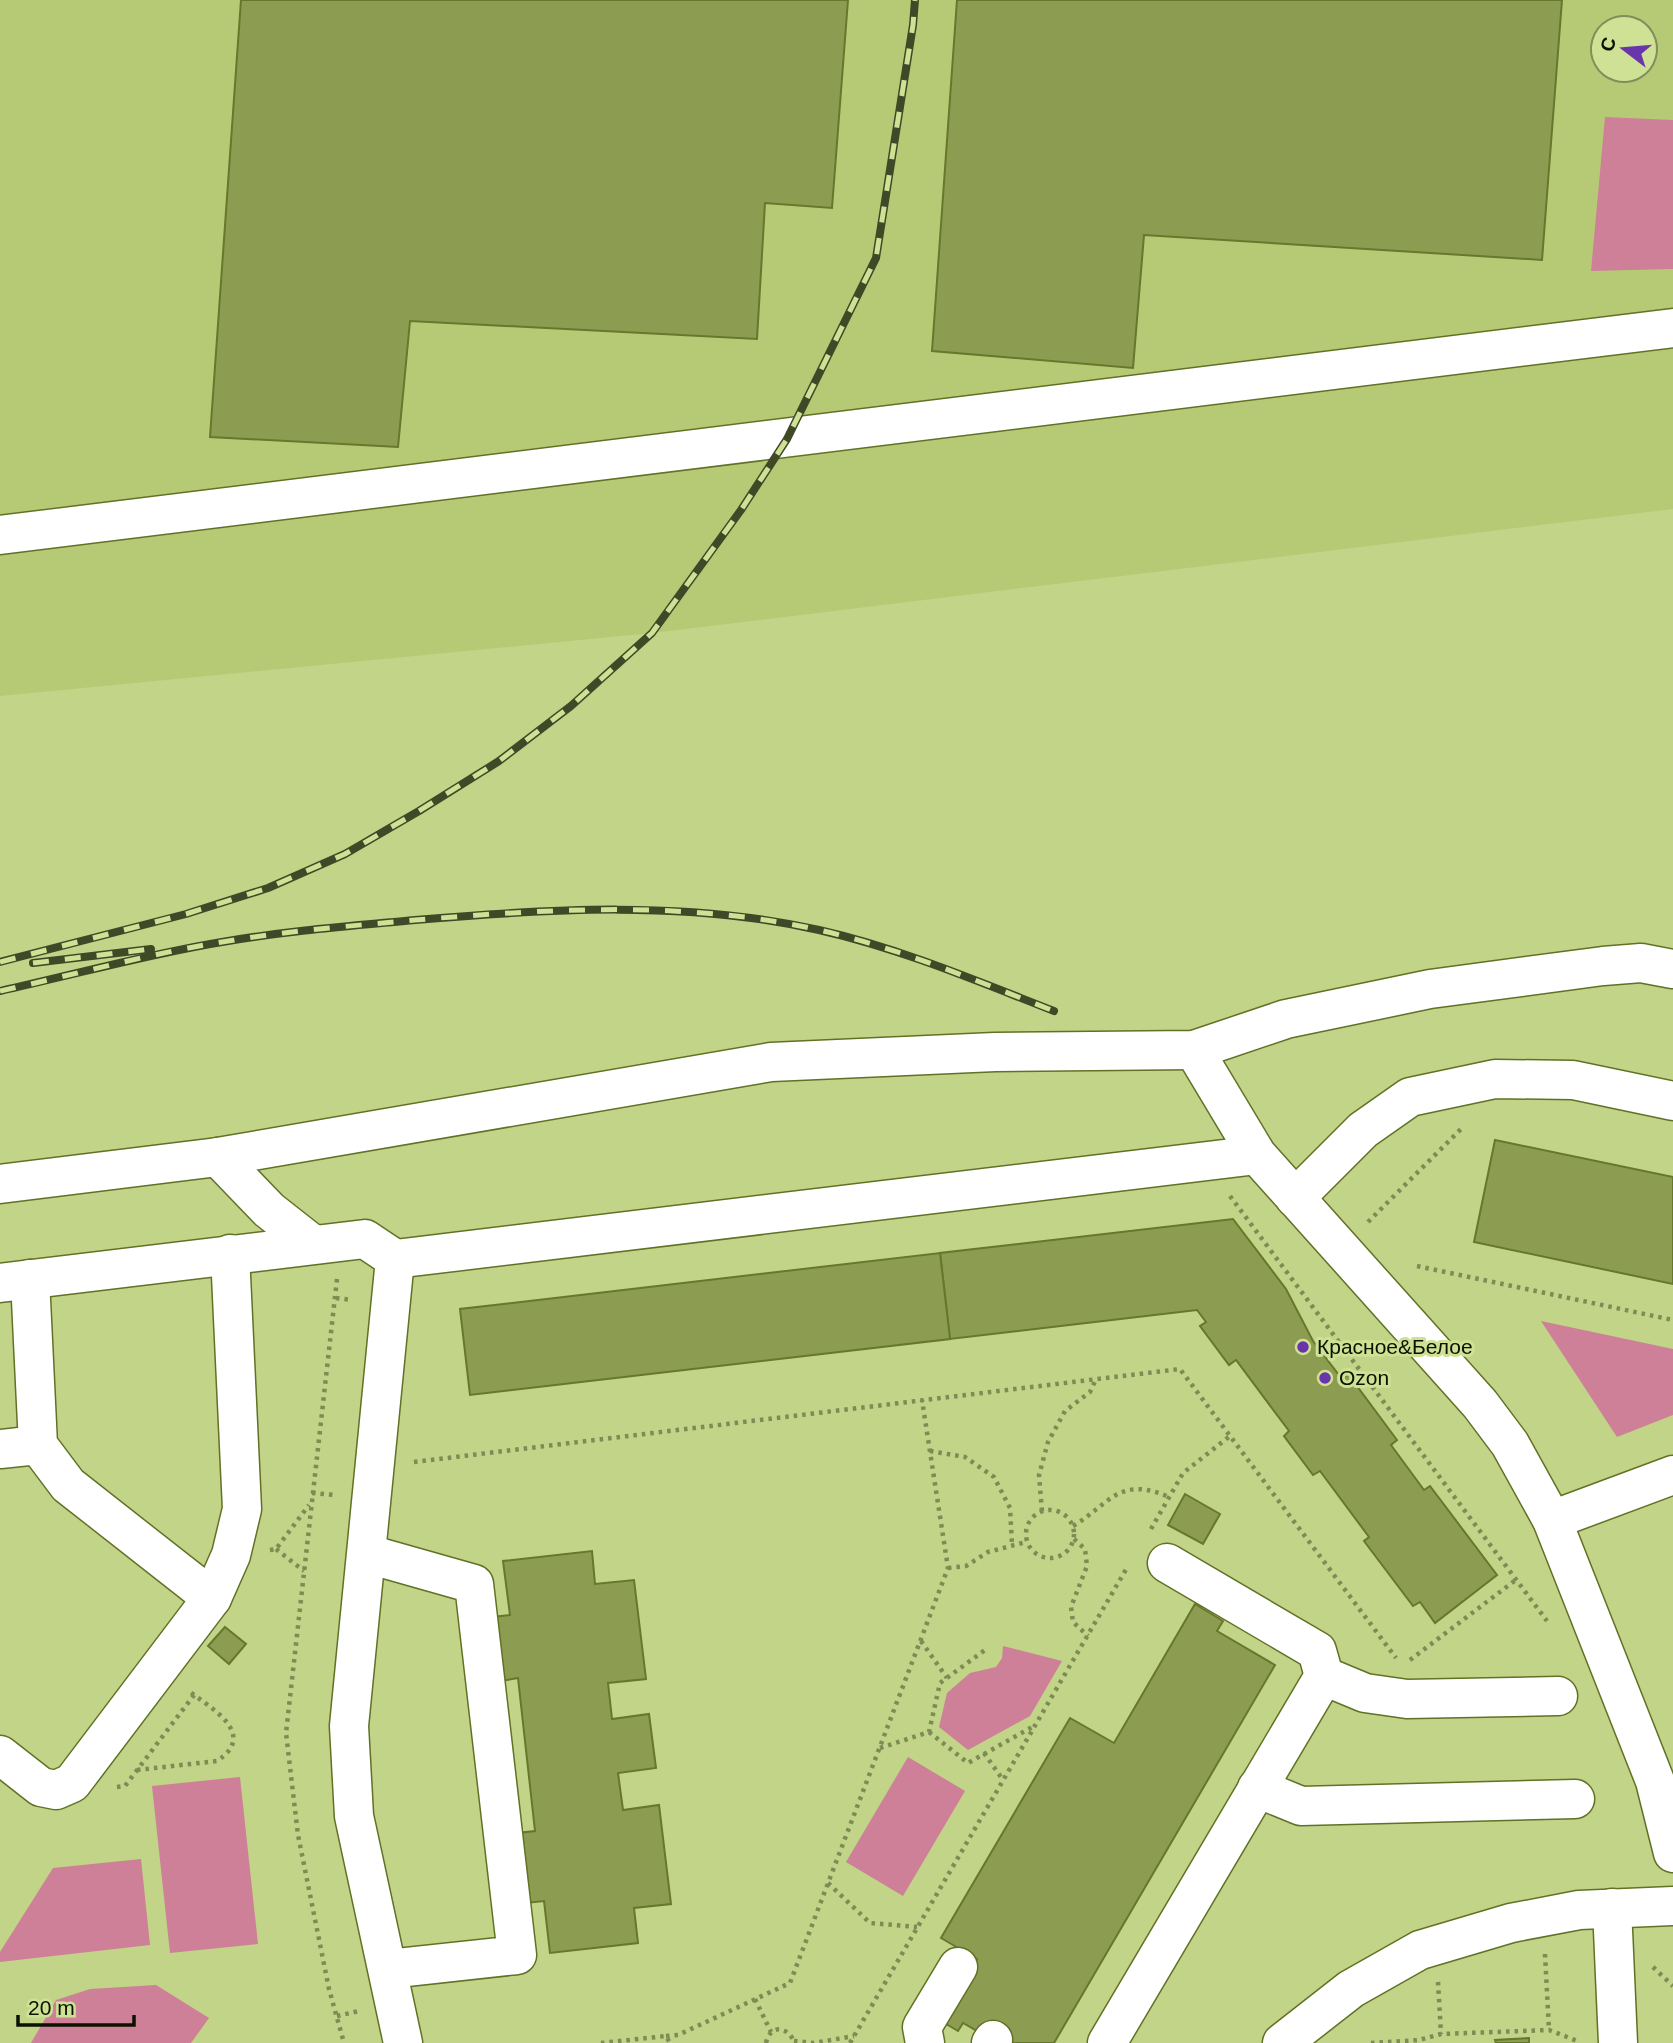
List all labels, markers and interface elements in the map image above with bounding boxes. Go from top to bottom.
north arrow [1589,14,1659,84]
text: С [1596,35,1620,54]
place label: Красное&Белое [1317,1335,1473,1358]
marker: Красное&Белое [1295,1339,1311,1355]
place label: Ozon [1339,1366,1389,1389]
marker: Ozon [1317,1370,1333,1386]
scale bar [18,1983,133,2027]
text: 20 m [28,1996,75,2019]

